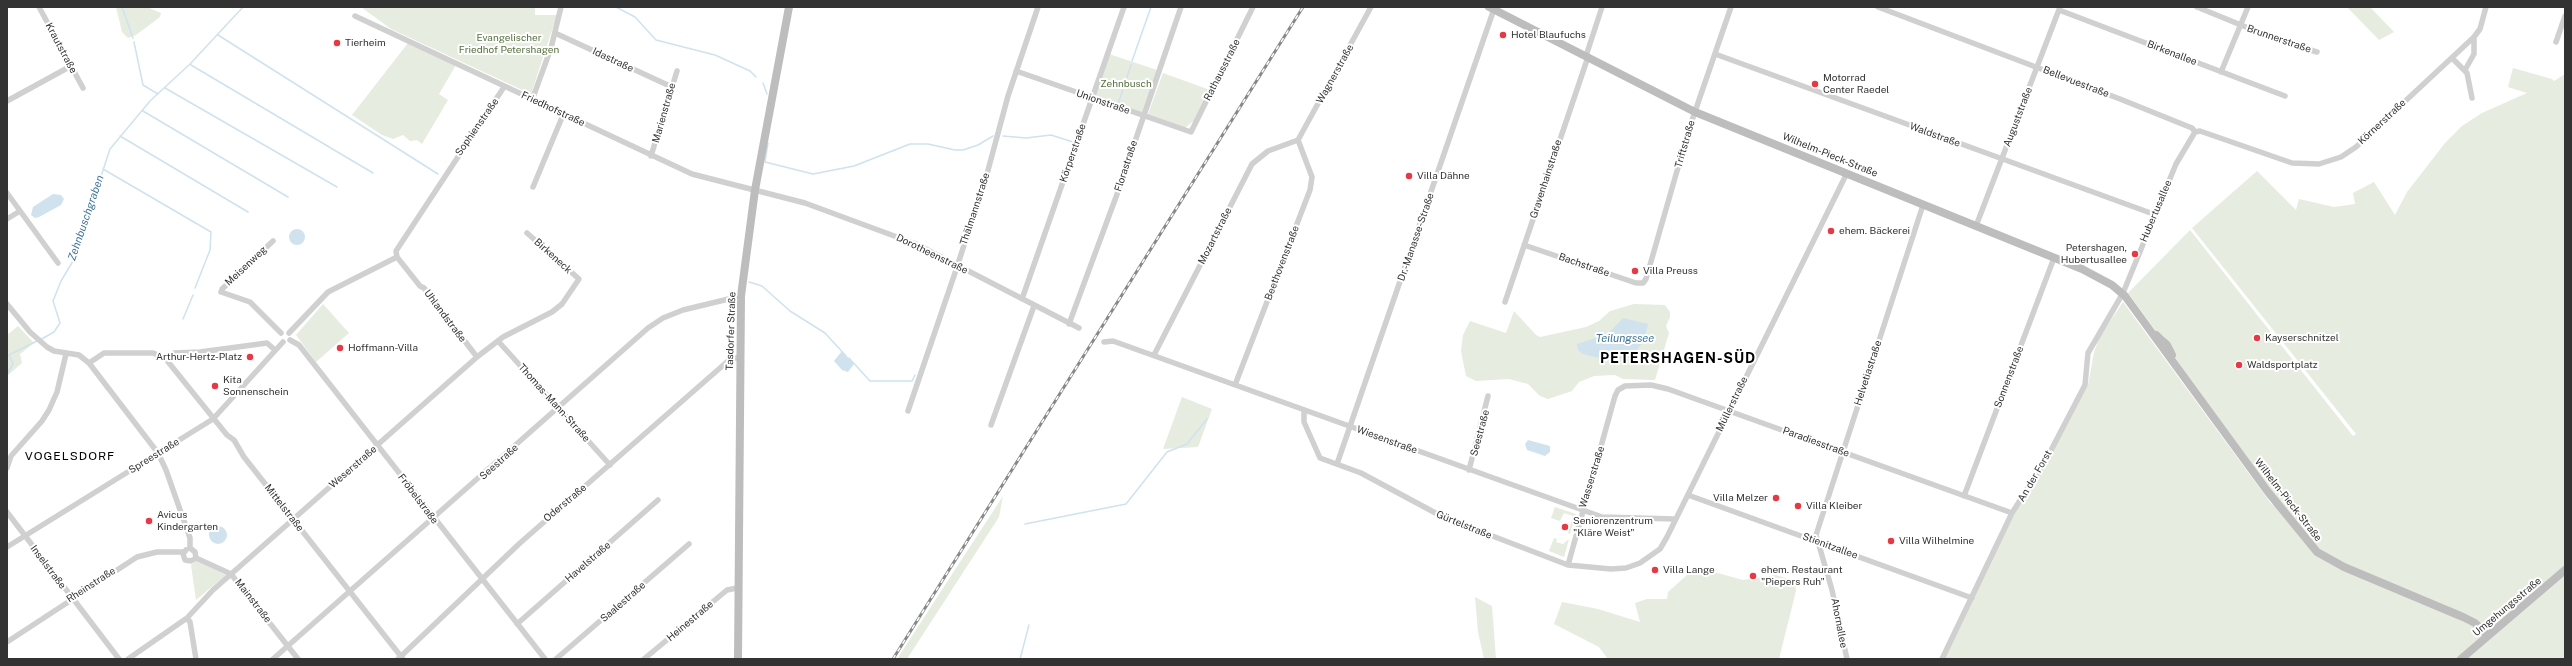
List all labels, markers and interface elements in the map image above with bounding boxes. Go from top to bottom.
street label: Krautstraße [43,21,79,75]
street label: Brunnerstraße [2245,22,2313,56]
place label: Hotel Blaufuchs [1511,29,1586,41]
marker: Hotel Blaufuchs [1498,30,1508,40]
park label: Evangelischer Friedhof Petershagen [459,32,559,56]
place label: Tierheim [345,37,386,49]
street label: Rathausstraße [1201,37,1243,103]
marker: Tierheim [332,38,342,48]
street label: Birkenallee [2145,38,2199,68]
street label: Wagnerstraße [1314,42,1356,106]
street label: Idastraße [591,45,635,75]
street label: Bellevuestraße [2041,64,2111,100]
place label: Motorrad Center Raedel [1823,72,1889,96]
park label: Zehnbusch [1100,78,1152,90]
marker: Motorrad Center Raedel [1810,79,1820,89]
street label: Marienstraße [650,82,678,144]
street label: Auguststraße [2001,85,2035,149]
street label: Unionstraße [1074,87,1132,117]
street label: Friedhofstraße [519,89,587,129]
street label: Sophienstraße [453,96,501,158]
street label: Körnerstraße [2356,97,2408,147]
street label: Triftstraße [1672,119,1698,169]
street label: Waldstraße [1908,120,1962,150]
street label: Körperstraße [1057,122,1089,184]
street label: Wilhelm-Pieck-Straße [1781,130,1879,180]
street label: Gravenhainstraße [1528,138,1564,220]
street label: Florastraße [1112,139,1140,193]
place label: Villa Dähne [1417,170,1470,182]
street label: Thälmannstraße [958,171,992,247]
marker: Villa Dähne [1404,171,1414,181]
water label: Zehnbuschgraben [65,174,107,262]
street label: Hubertusallee [2138,178,2174,244]
street label: Dr.-Manasse-Straße [1395,191,1437,283]
street label: Mozartstraße [1196,206,1234,266]
street label: Beethovenstraße [1262,224,1302,302]
place label: ehem. Bäckerei [1839,225,1910,237]
marker: ehem. Bäckerei [1826,226,1836,236]
street label: Dorotheenstraße [894,231,970,277]
street label: Birkeneck [532,236,574,276]
place label: Petershagen, Hubertusallee [2061,242,2127,266]
street label: Meisenweg [223,244,269,288]
marker: Petershagen, Hubertusallee [2130,249,2140,259]
street label: Bachstraße [1557,251,1611,279]
place label: Villa Preuss [1643,265,1698,277]
marker: Villa Preuss [1630,266,1640,276]
street label: Uhlandstraße [421,287,469,345]
street label: Tasdorfer Straße [724,292,738,370]
water label: Teilungssee [1596,332,1654,346]
place label: Kayserschnitzel [2265,332,2339,344]
marker: Kayserschnitzel [2252,333,2262,343]
street label: Helvetiastraße [1852,339,1884,407]
place label: Hoffmann-Villa [348,342,418,354]
marker: Hoffmann-Villa [335,343,345,353]
street label: Sonnenstraße [1992,345,2026,409]
place label: Arthur-Hertz-Platz [156,351,242,363]
district label: PETERSHAGEN-SÜD [1600,351,1756,367]
marker: Arthur-Hertz-Platz [245,352,255,362]
place label: Waldsportplatz [2247,359,2318,371]
marker: Waldsportplatz [2234,360,2244,370]
street label: Thomas-Mann-Straße [516,361,592,445]
place label: Kita Sonnenschein [223,374,288,398]
street label: Müllerstraße [1714,375,1750,433]
marker: Kita Sonnenschein [210,381,220,391]
street label: Seestraße [1468,408,1492,458]
street label: Wiesenstraße [1355,423,1419,457]
street label: Paradiesstraße [1781,424,1851,460]
street label: Spreestraße [126,436,182,476]
street label: Seestraße [477,442,521,482]
street label: Weserstraße [327,443,379,491]
street label: Wasserstraße [1577,445,1607,509]
street label: An der Forst [2015,448,2055,504]
district label: VOGELSDORF [25,449,115,463]
street label: Wilhelm-Pieck-Straße [2252,456,2324,544]
street label: Fröbelstraße [395,472,441,526]
street label: Mittelstraße [262,482,306,534]
street label: Oderstraße [541,482,589,524]
place label: Villa Melzer [1713,492,1768,504]
marker: Villa Melzer [1771,493,1781,503]
place label: Villa Kleiber [1806,500,1862,512]
marker: Villa Kleiber [1793,501,1803,511]
street label: Gürtelstraße [1434,508,1494,542]
place label: Avicus Kindergarten [157,509,218,532]
place label: Seniorenzentrum "Kläre Weist" [1573,515,1653,538]
marker: Avicus Kindergarten [144,516,154,526]
marker: Seniorenzentrum "Kläre Weist" [1560,522,1570,532]
street label: Stienitzallee [1801,530,1859,562]
place label: Villa Wilhelmine [1899,535,1974,547]
marker: Villa Wilhelmine [1886,536,1896,546]
street label: Havelstraße [563,539,613,585]
street label: Inselstraße [28,543,68,591]
place label: Villa Lange [1663,564,1715,576]
place label: ehem. Restaurant "Piepers Ruh" [1761,564,1843,588]
street label: Rheinstraße [64,565,118,605]
marker: Villa Lange [1650,565,1660,575]
marker: ehem. Restaurant "Piepers Ruh" [1748,571,1758,581]
street label: Umgehungsstraße [2470,575,2544,639]
street label: Mainstraße [232,577,274,625]
street label: Saalestraße [598,579,648,625]
street label: Ahornallee [1828,597,1850,649]
street label: Heinestraße [664,598,716,644]

